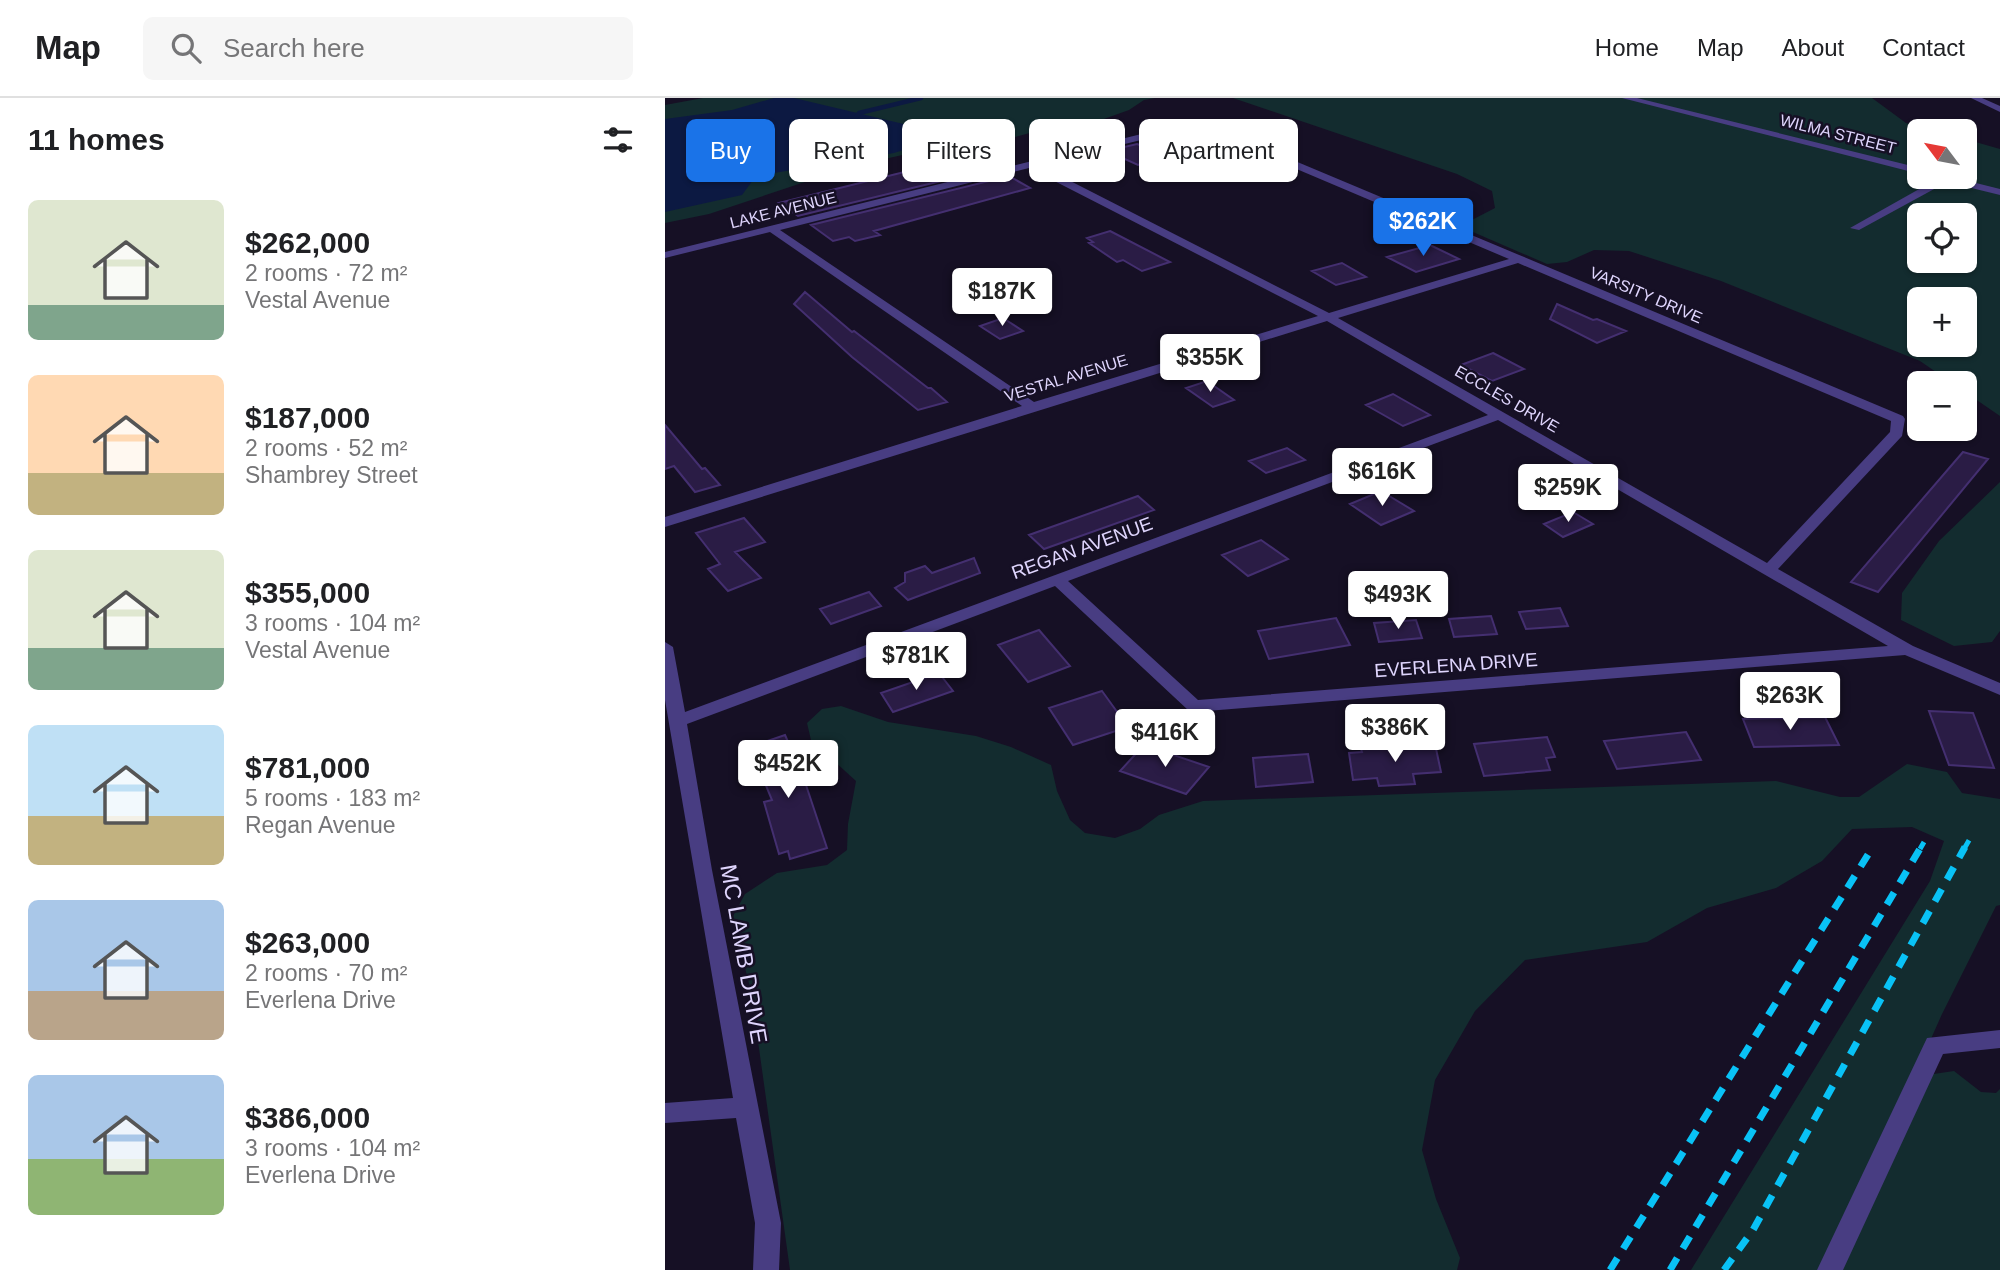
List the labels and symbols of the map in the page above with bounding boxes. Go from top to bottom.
street label: WILMA STREET [1778,111,1898,157]
north arrow [1907,119,1977,189]
street label: LAKE AVENUE [728,189,838,231]
pin: $262K [1374,198,1472,258]
street label: VARSITY DRIVE [1587,264,1705,326]
pin: $187K [953,268,1051,328]
pin: $355K [1161,334,1259,394]
street label: VESTAL AVENUE [1002,351,1130,405]
street label: ECCLES DRIVE [1452,362,1562,436]
pin: $616K [1333,448,1431,508]
pin: $259K [1519,464,1617,524]
street label: REGAN AVENUE [1009,513,1155,583]
pin: $493K [1349,572,1447,631]
pin: $781K [867,632,965,692]
street label: EVERLENA DRIVE [1374,649,1538,681]
pin: $263K [1741,672,1839,732]
pin: $386K [1346,704,1444,764]
pin: $416K [1116,710,1214,769]
pin: $452K [739,740,837,800]
street label: MC LAMB DRIVE [715,862,773,1046]

